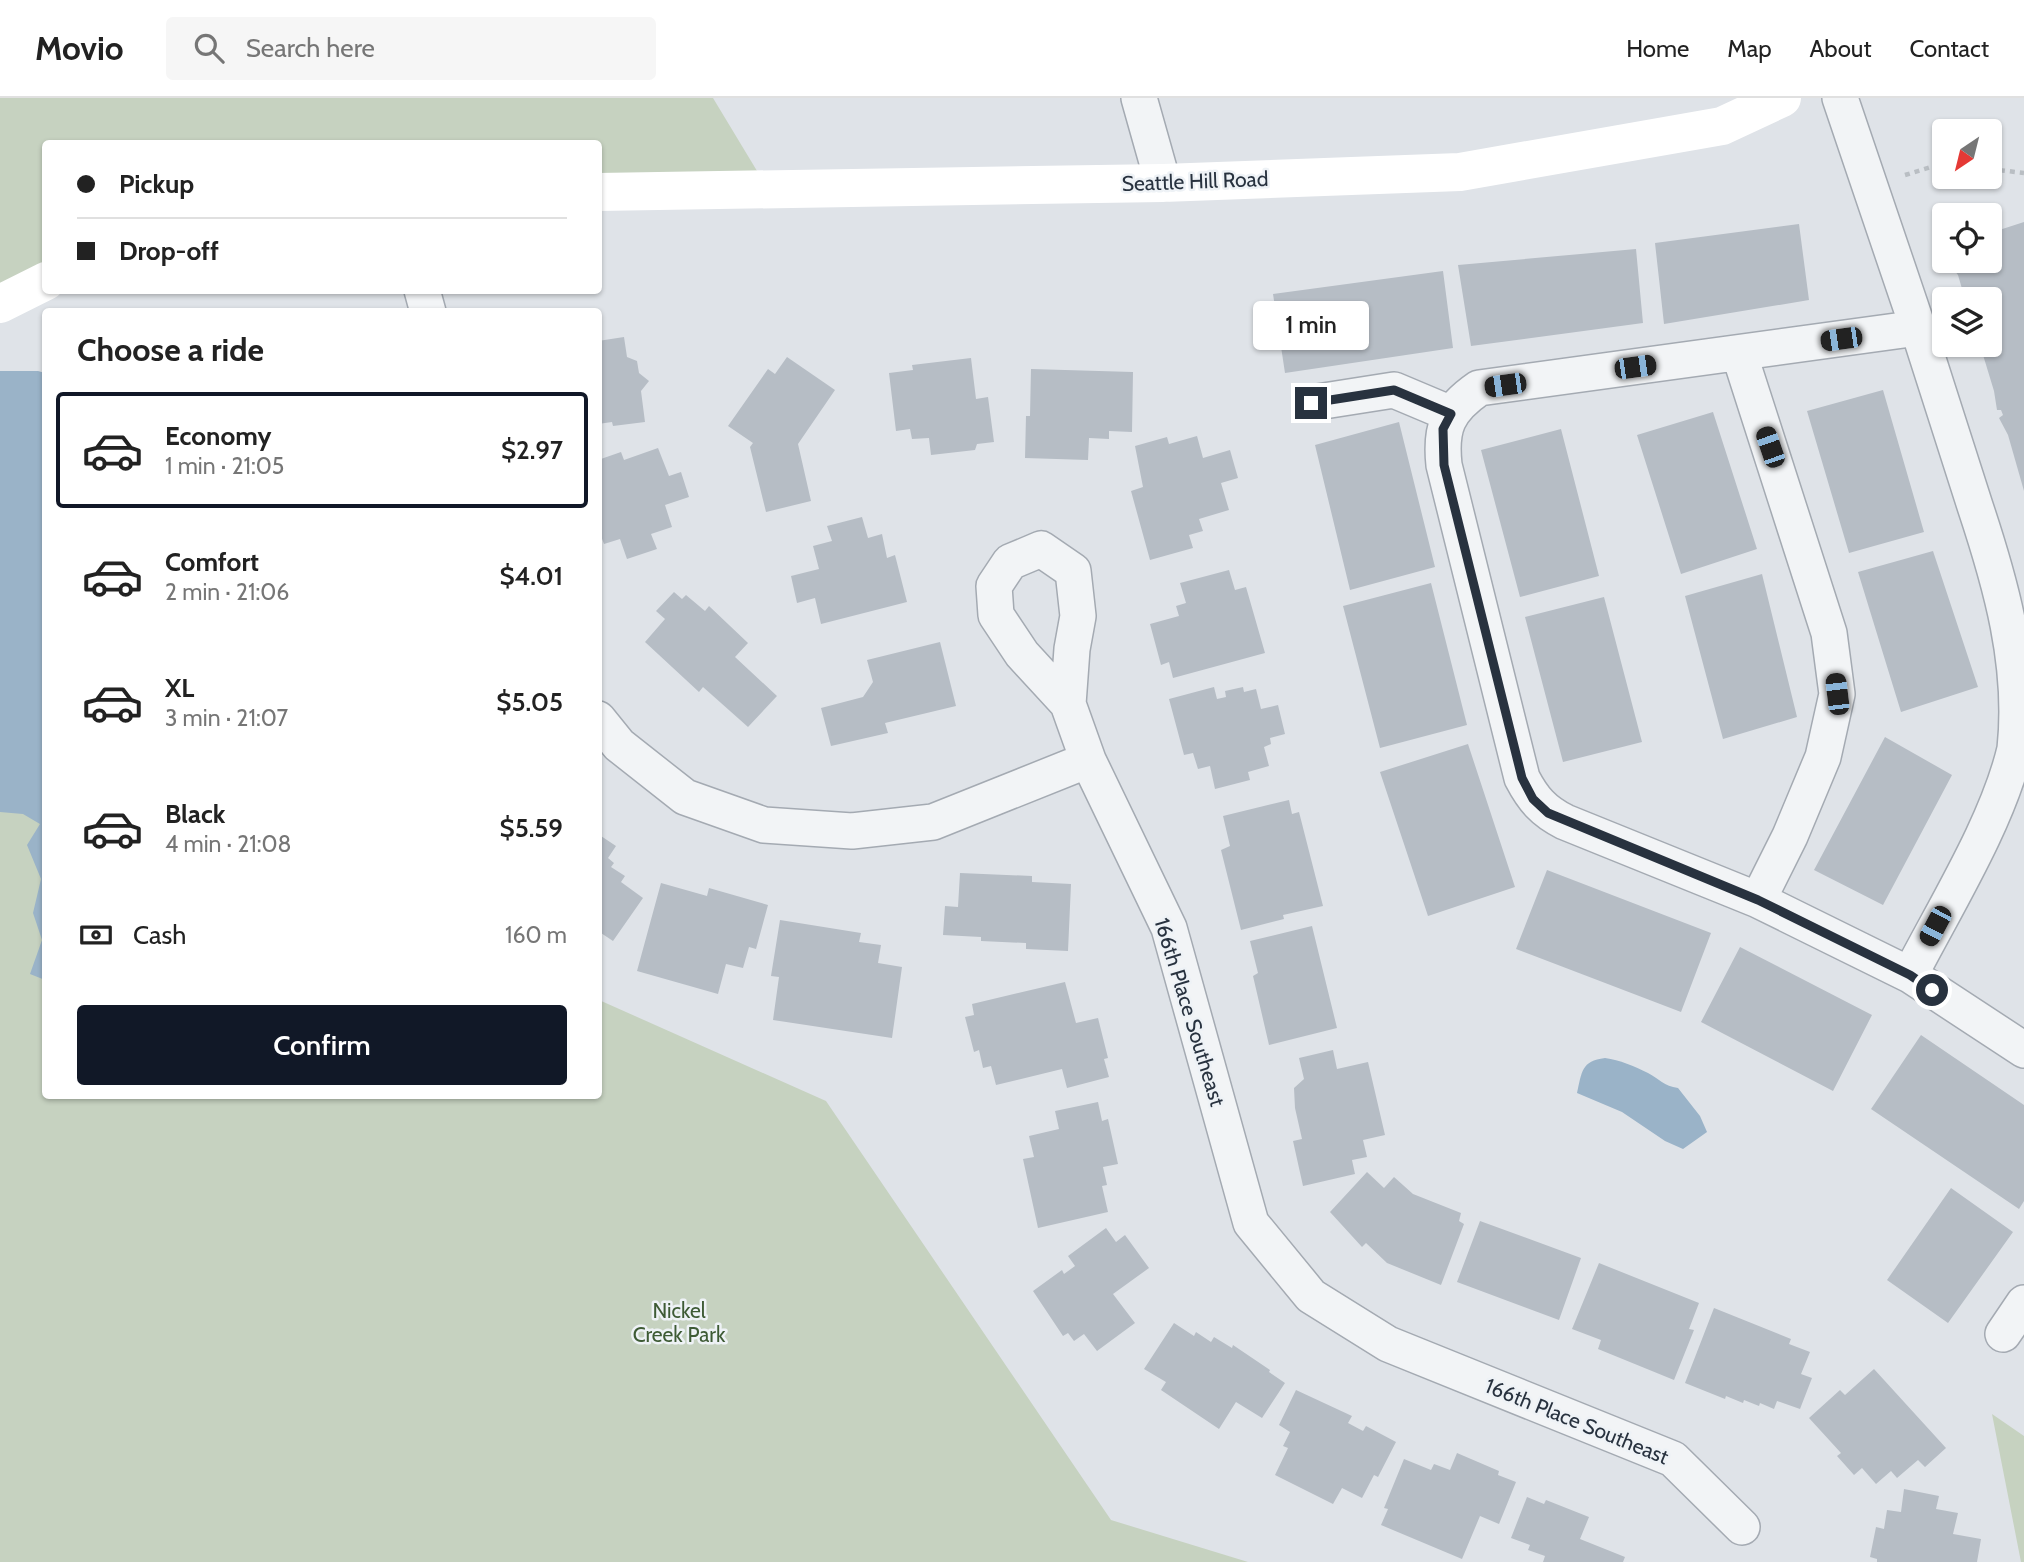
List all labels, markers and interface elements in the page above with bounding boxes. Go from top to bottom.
search box [166,17,656,80]
text: Movio [35,28,124,68]
icon: search [190,29,228,67]
text: Search here [246,32,375,64]
text: Home [1626,34,1689,63]
text: Map [1727,34,1772,63]
text: About [1810,34,1872,63]
text: Contact [1910,34,1989,63]
north arrow [1932,119,2002,189]
map controls [1932,119,2002,357]
street label: Seattle Hill Road [1121,166,1269,196]
text: Pickup [119,168,194,200]
button: locate [1932,203,2002,273]
text: Drop-off [119,235,219,267]
button: layers [1932,287,2002,357]
callout: 1 min [1253,302,1369,350]
text: 1 min [1285,311,1337,339]
car [1819,326,1864,352]
text: Choose a ride [77,330,264,369]
car [1613,354,1658,380]
car [1483,372,1528,398]
route end [1295,387,1327,419]
icon: car [81,419,144,482]
text: Economy [165,420,271,452]
car [1754,424,1787,470]
text: $2.97 [501,434,563,466]
text: 1 min · 21:05 [165,452,284,480]
icon: car [81,545,144,608]
text: Comfort [165,546,259,578]
text: $4.01 [499,560,563,592]
text: 2 min · 21:06 [165,578,289,606]
icon: car [81,671,144,734]
text: XL [165,672,194,704]
car [1825,672,1850,716]
text: $5.05 [496,686,563,718]
text: 3 min · 21:07 [165,704,288,732]
icon: car [81,797,144,860]
text: Black [165,798,225,830]
text: $5.59 [500,812,563,844]
text: 4 min · 21:08 [165,830,292,858]
car [1916,903,1955,949]
street label: 166th Place Southeast [1149,915,1231,1109]
icon: cash [77,916,115,954]
text: Cash [133,919,186,951]
text: 160 m [505,921,567,949]
route start [1916,974,1948,1006]
button: Confirm [77,1005,567,1085]
park label: Nickel Creek Park [633,1298,726,1347]
street label: 166th Place Southeast [1482,1373,1672,1469]

